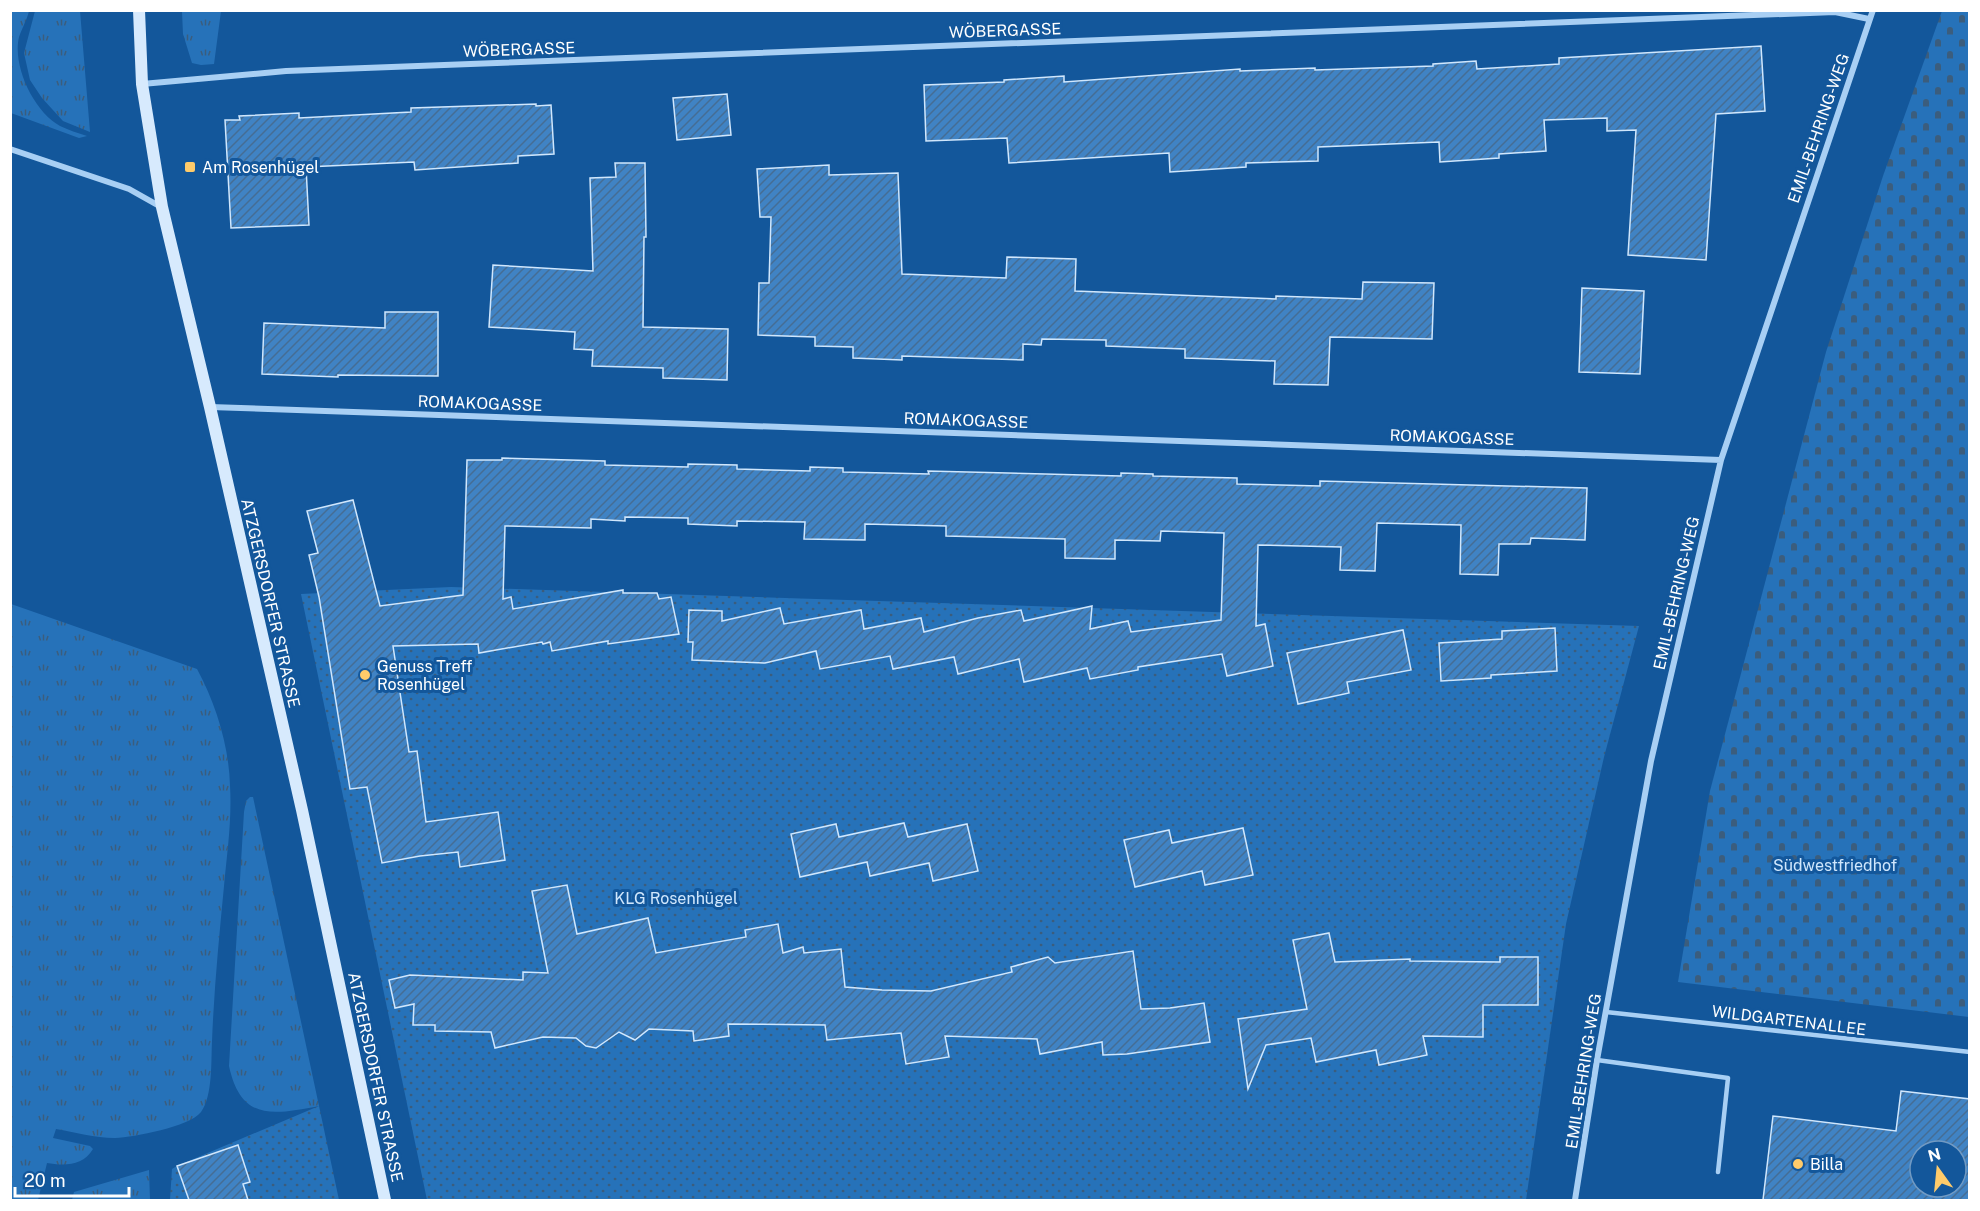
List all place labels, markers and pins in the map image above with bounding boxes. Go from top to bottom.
place label: Am Rosenhügel [202,158,319,177]
marker: Am Rosenhügel [183,160,197,174]
place label: Genuss Treff Rosenhügel [377,657,472,694]
marker: Genuss Treff Rosenhügel [358,668,372,682]
place label: Billa [1810,1155,1843,1174]
marker: Billa [1791,1157,1805,1171]

